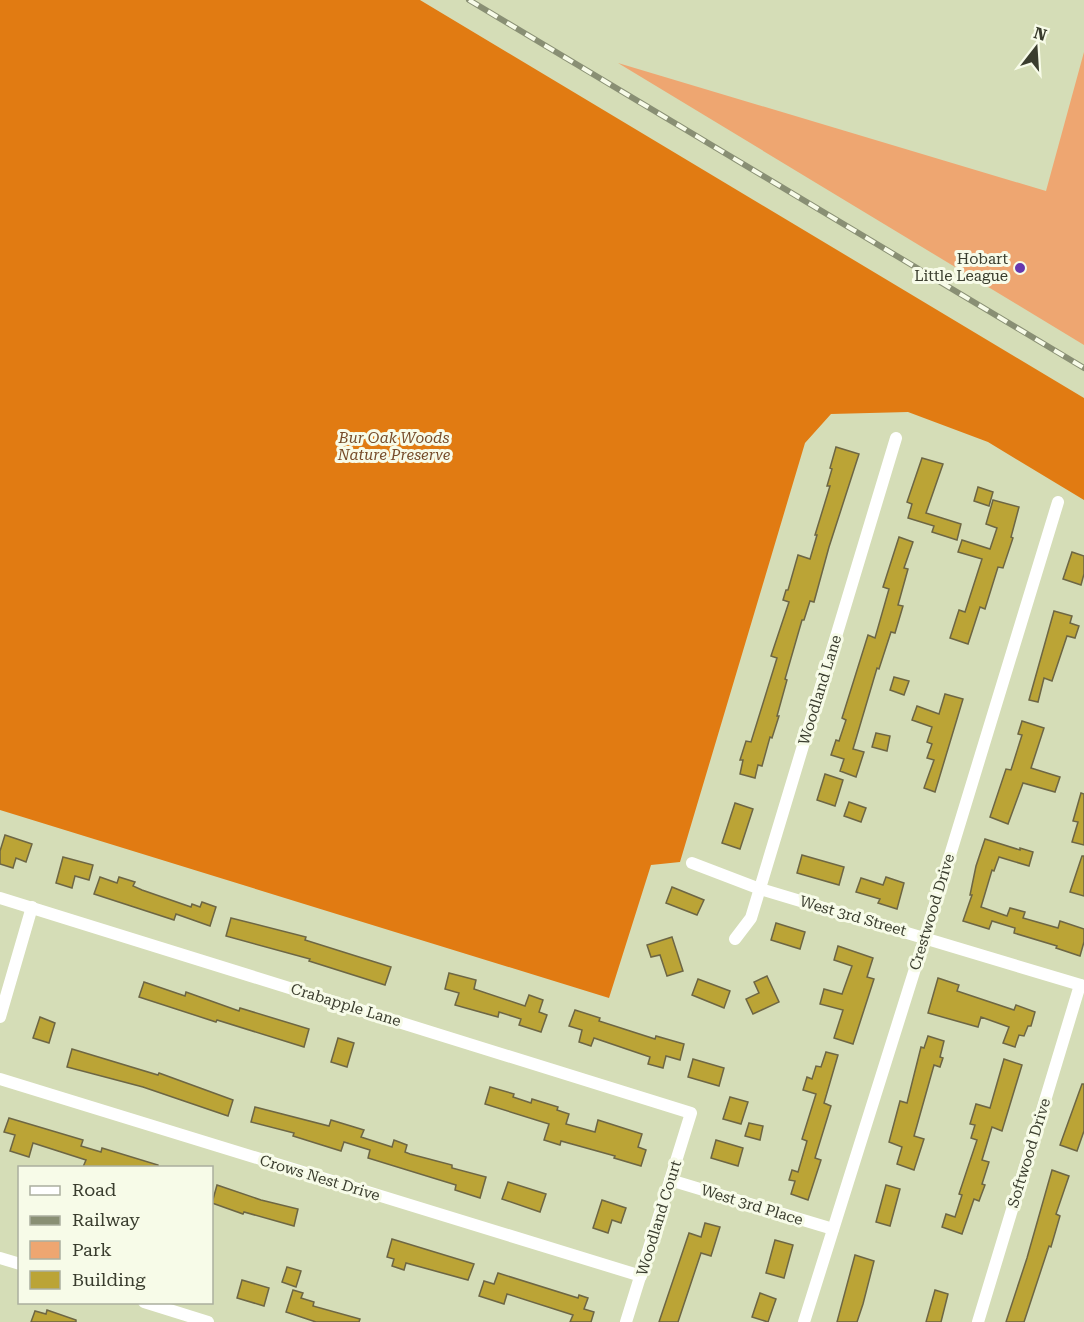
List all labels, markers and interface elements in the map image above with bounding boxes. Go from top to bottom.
north arrow [1006,18,1066,78]
text: N [1032,23,1049,45]
place label: Hobart Little League [914,250,1008,285]
marker: Hobart Little League [1013,261,1027,275]
park label: Bur Oak Woods Nature Preserve [337,429,451,464]
street label: Woodland Lane [795,633,845,747]
street label: Crestwood Drive [906,851,958,973]
street label: West 3rd Street [798,892,909,940]
street label: Crabapple Lane [289,980,403,1030]
street label: Softwood Drive [1004,1096,1054,1210]
street label: Crows Nest Drive [258,1151,382,1205]
street label: Woodland Court [633,1158,685,1278]
legend [18,1166,213,1304]
text: Road [72,1179,117,1200]
street label: West 3rd Place [699,1181,805,1229]
text: Railway [72,1209,140,1230]
text: Park [72,1239,112,1260]
text: Building [72,1269,146,1290]

